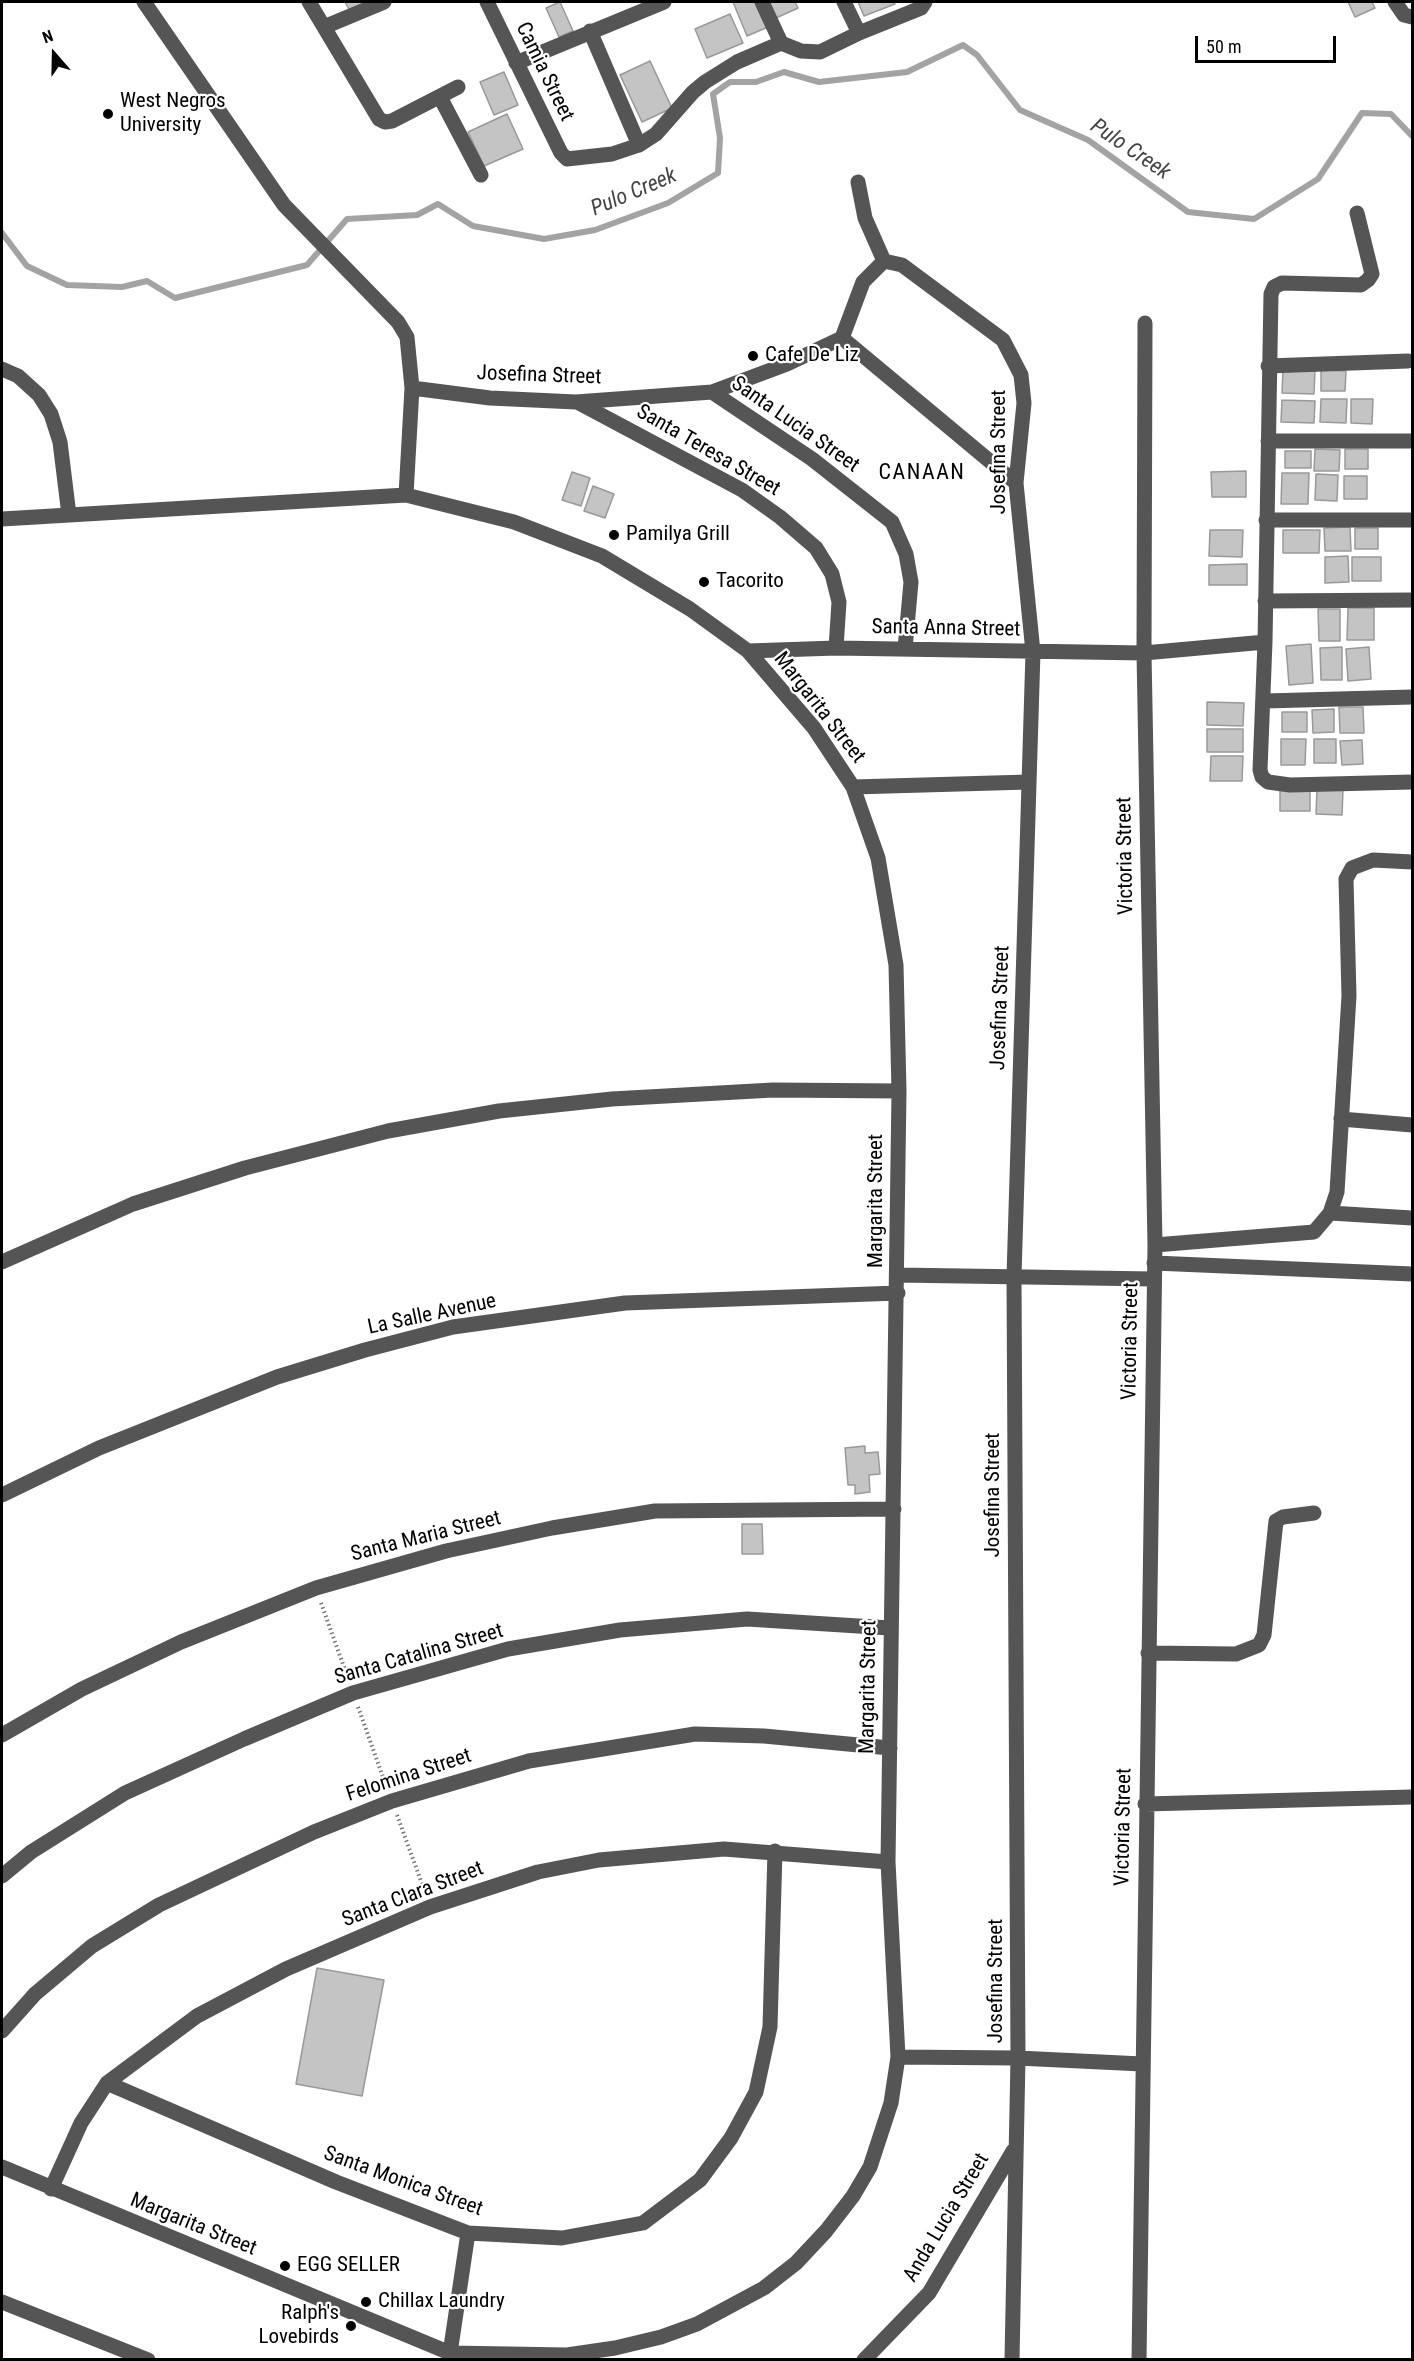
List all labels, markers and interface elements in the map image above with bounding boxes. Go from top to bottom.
street label: Camia Street [509,19,579,125]
north arrow [24,24,84,84]
scale bar [1198,24,1339,62]
text: N [40,26,56,47]
text: 50 m [1206,36,1241,57]
place label: West Negros University [120,89,226,139]
marker: West Negros University [101,107,115,121]
water label: Pulo Creek [1085,114,1175,186]
water label: Pulo Creek [587,163,681,223]
place label: Cafe De Liz [765,343,859,369]
marker: Cafe De Liz [746,349,760,363]
street label: Josefina Street [476,361,602,391]
street label: Santa Lucia Street [726,372,864,478]
street label: Josefina Street [987,390,1013,514]
street label: Santa Teresa Street [632,400,784,502]
district label: CANAAN [879,460,965,486]
place label: Pamilya Grill [626,522,730,548]
marker: Pamilya Grill [607,528,621,542]
place label: Tacorito [716,569,784,595]
marker: Tacorito [697,575,711,589]
street label: Santa Anna Street [871,615,1021,643]
street label: Margarita Street [768,647,870,769]
street label: Victoria Street [1112,797,1140,915]
street label: Josefina Street [986,945,1016,1071]
street label: Margarita Street [864,1134,890,1268]
street label: Victoria Street [1117,1282,1145,1400]
street label: La Salle Avenue [366,1289,498,1341]
street label: Josefina Street [981,1433,1007,1557]
street label: Santa Maria Street [349,1506,503,1568]
street label: Santa Catalina Street [332,1619,506,1691]
street label: Margarita Street [855,1620,883,1754]
street label: Felomina Street [343,1744,475,1808]
street label: Victoria Street [1110,1768,1138,1886]
street label: Santa Clara Street [339,1857,487,1933]
street label: Josefina Street [984,1919,1010,2043]
street label: Santa Monica Street [320,2142,486,2222]
street label: Anda Lucia Street [899,2149,995,2287]
street label: Margarita Street [126,2188,260,2262]
place label: EGG SELLER [297,2253,400,2279]
marker: EGG SELLER [278,2259,292,2273]
place label: Chillax Laundry [378,2289,505,2315]
marker: Chillax Laundry [359,2295,373,2309]
place label: Ralph's Lovebirds [259,2301,339,2351]
marker: Ralph's Lovebirds [344,2319,358,2333]

